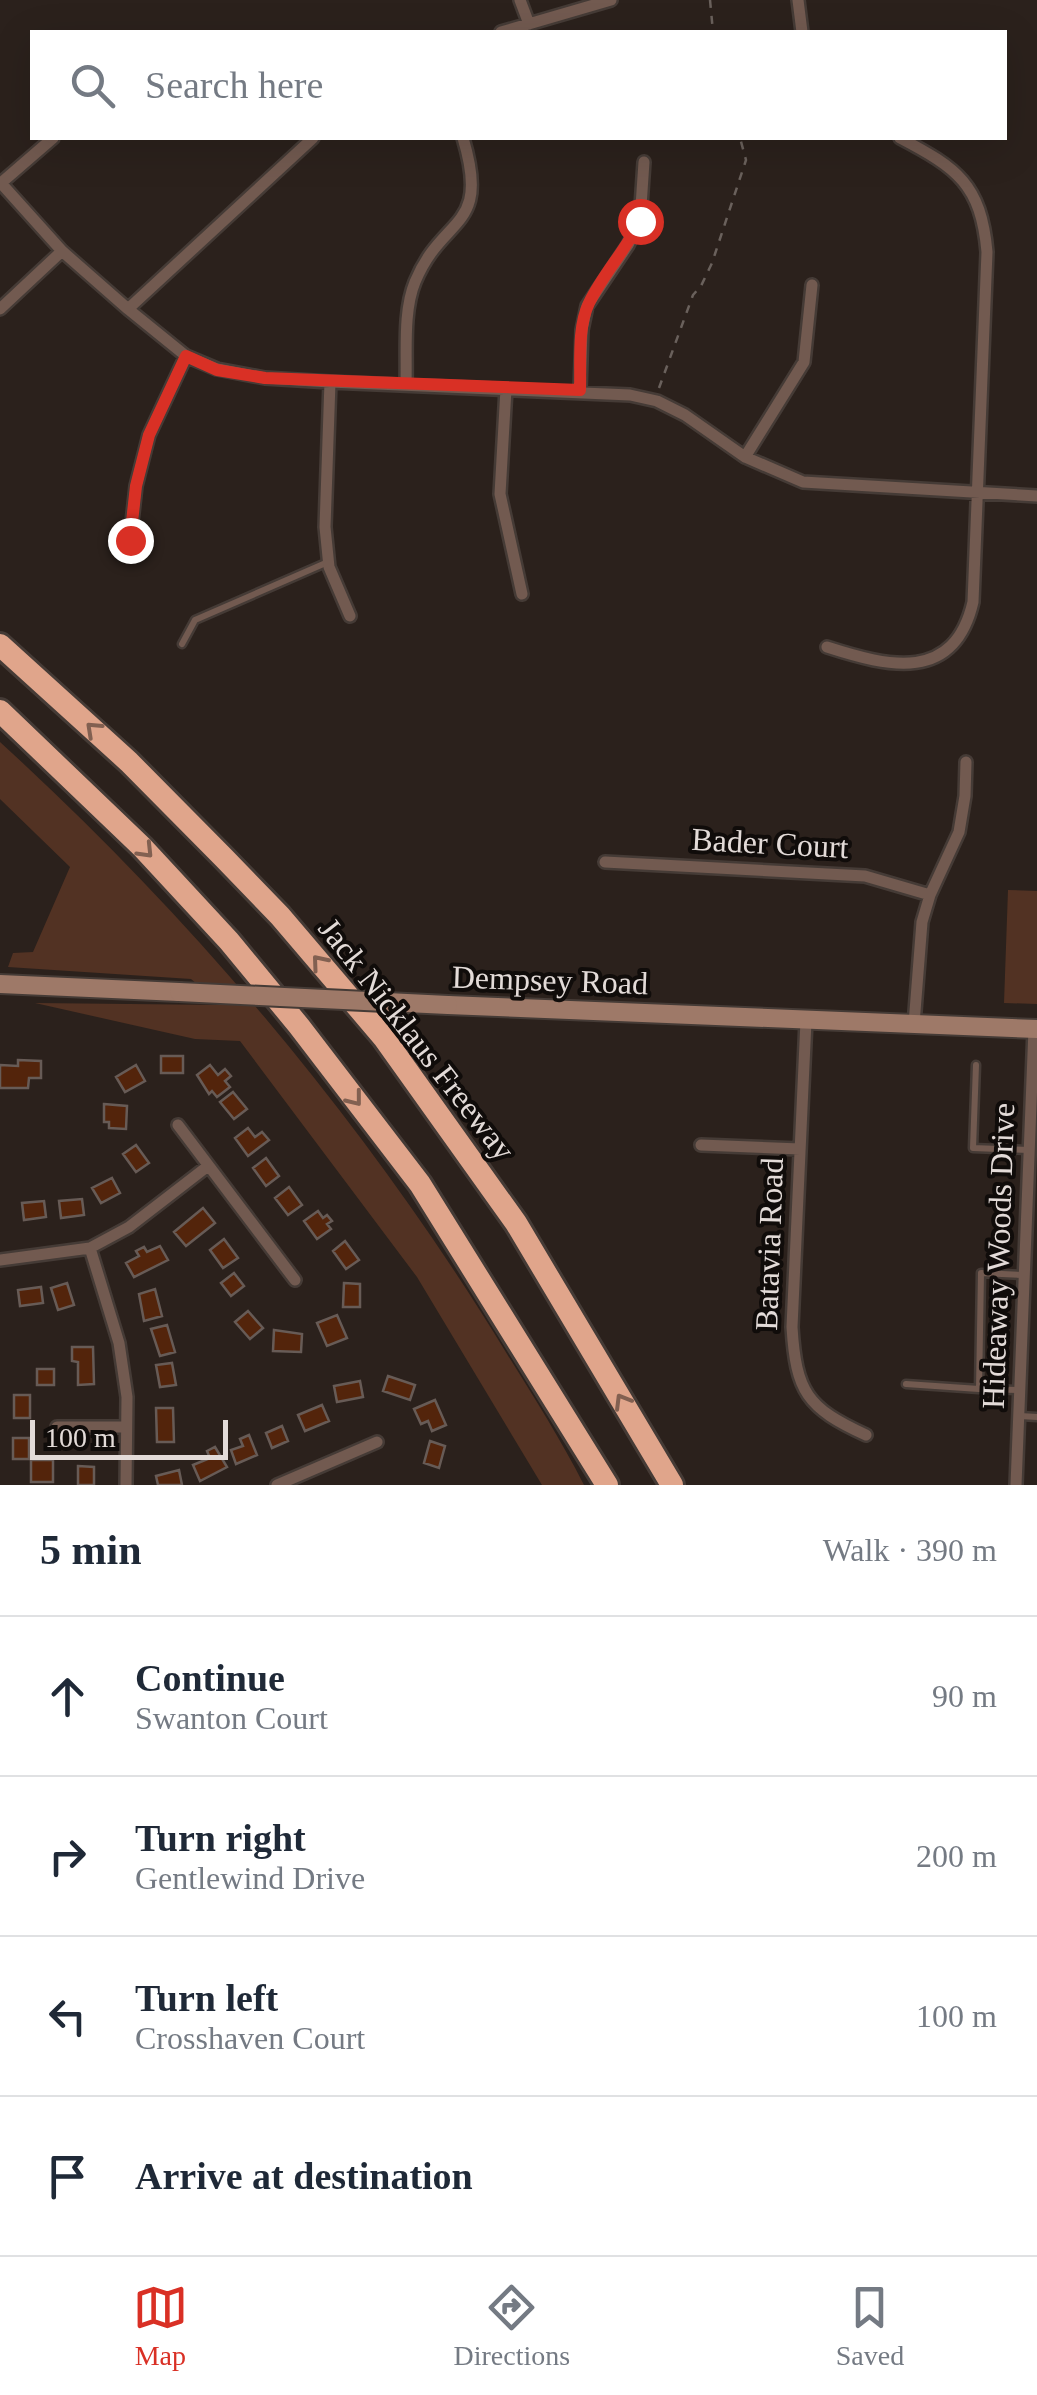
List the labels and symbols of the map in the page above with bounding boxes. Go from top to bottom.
route start [618,199,664,245]
route end [108,518,154,564]
one-way arrow [86,722,105,740]
street label: Bader Court [691,821,850,865]
one-way arrow [134,840,152,858]
street label: Jack Nicklaus Freeway [311,911,523,1167]
one-way arrow [313,955,331,973]
street label: Dempsey Road [451,959,649,1001]
one-way arrow [343,1088,361,1106]
street label: Hideaway Woods Drive [975,1102,1021,1410]
street label: Batavia Road [748,1157,790,1331]
one-way arrow [615,1394,634,1412]
scale bar [30,1415,228,1460]

